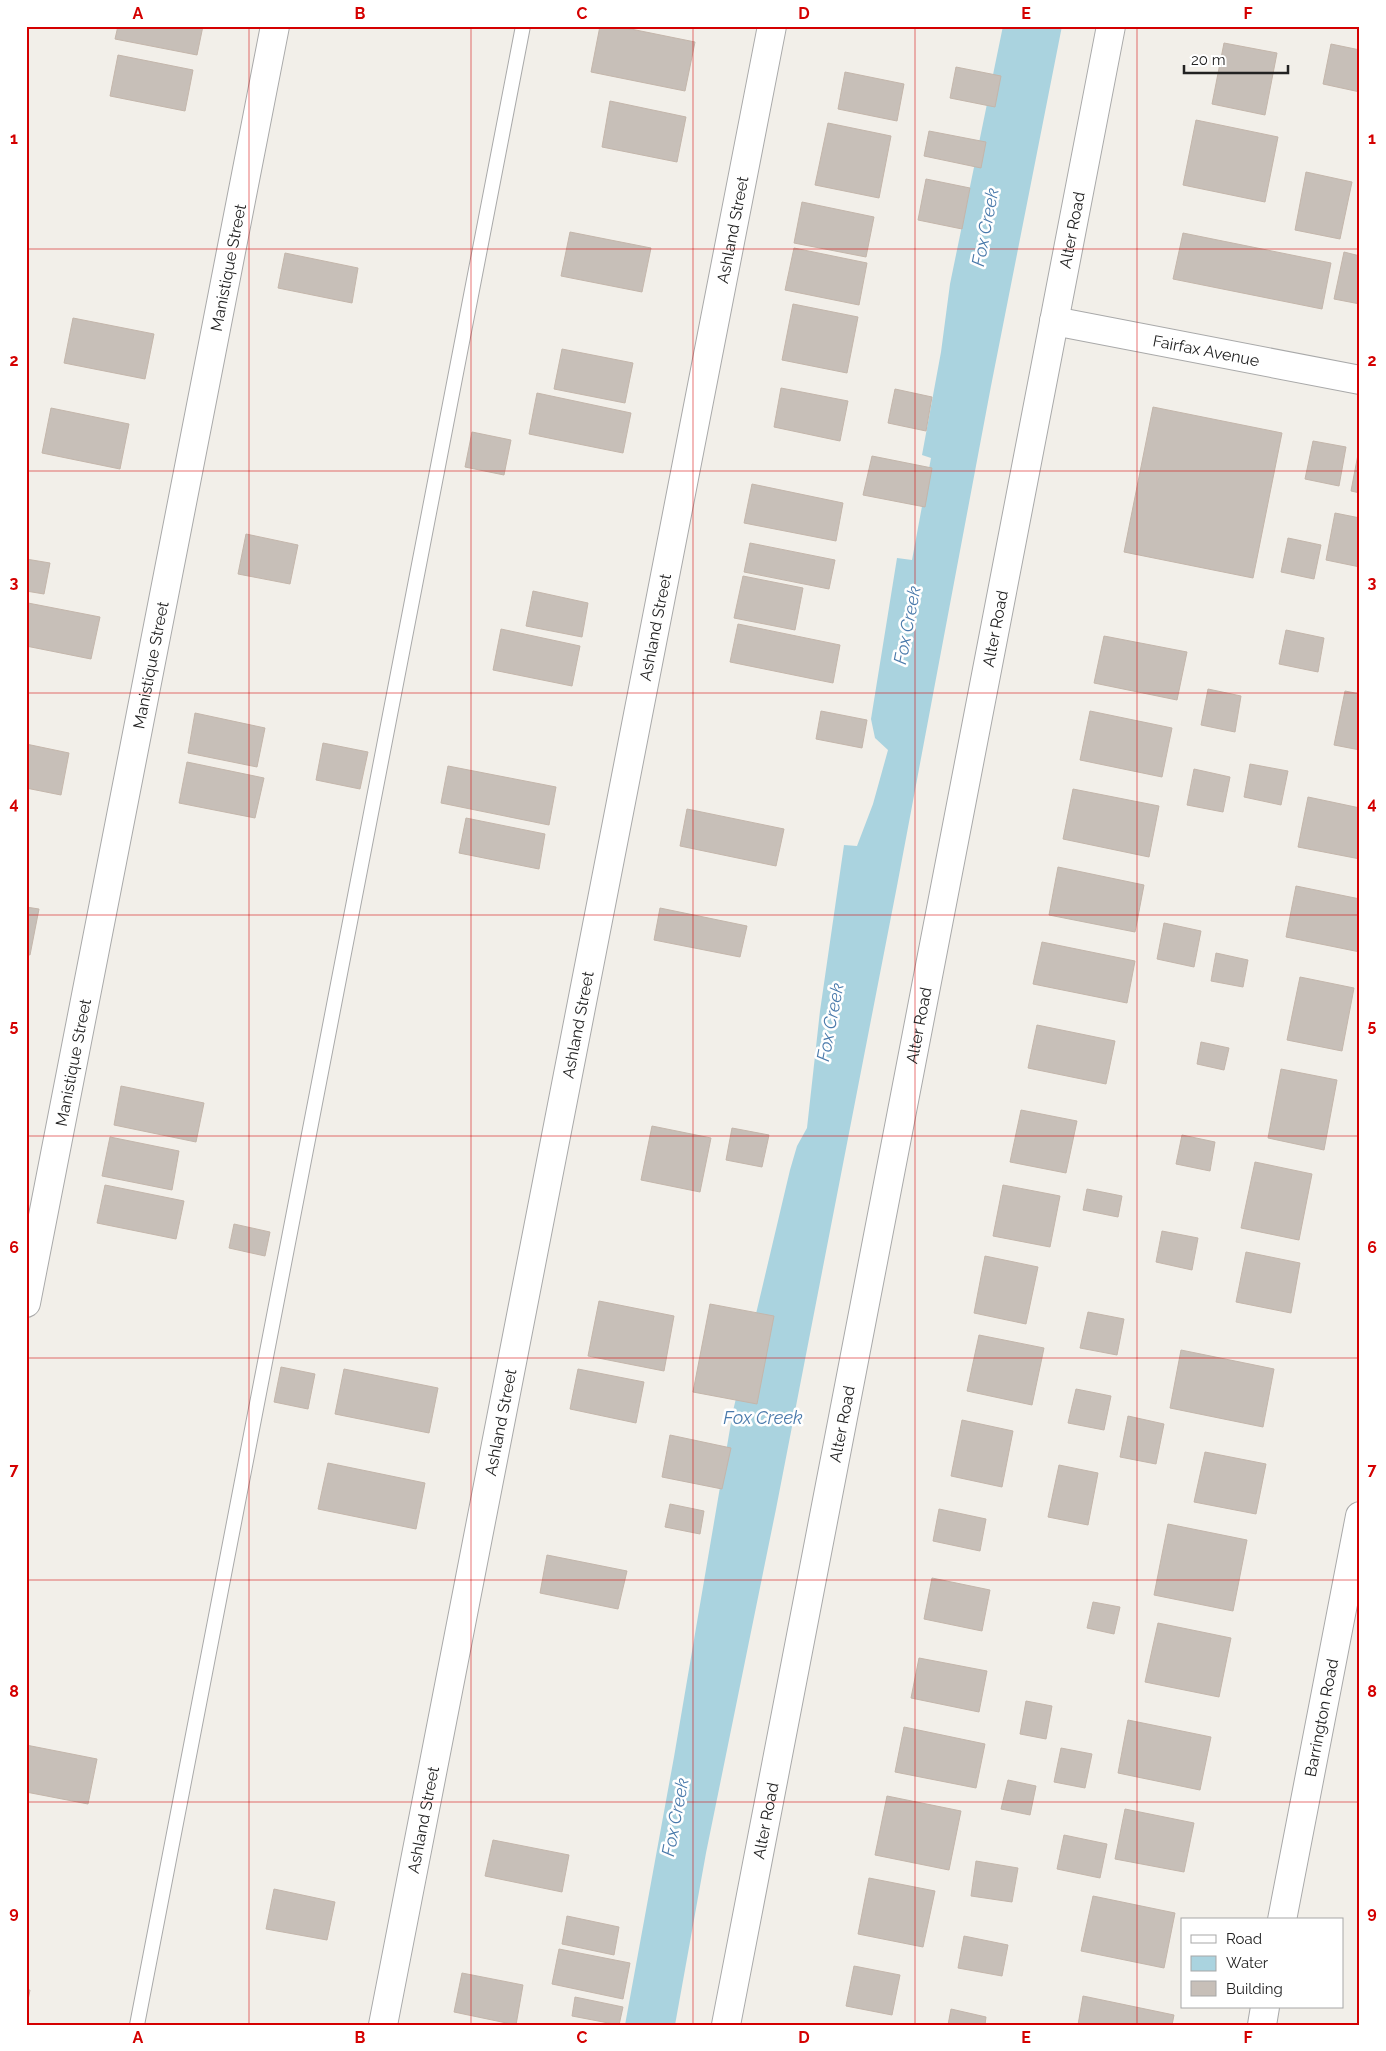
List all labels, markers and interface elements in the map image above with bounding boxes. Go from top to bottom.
text: A [133,4,144,23]
text: B [355,4,366,23]
text: C [577,4,588,23]
text: D [798,4,810,23]
text: E [1021,4,1031,23]
text: F [1243,4,1253,23]
scale bar [1184,42,1287,74]
text: 20 m [1191,51,1226,69]
text: 1 [10,129,18,148]
text: 1 [1368,129,1376,148]
street label: Ashland Street [713,174,752,285]
water label: Fox Creek [967,186,1003,268]
street label: Alter Road [1055,190,1088,270]
street label: Manistique Street [206,202,250,333]
street label: Fairfax Avenue [1151,331,1261,370]
text: 2 [9,351,19,370]
text: 2 [1367,351,1377,370]
street label: Ashland Street [635,571,675,682]
text: 3 [10,573,19,592]
text: 3 [1368,573,1377,592]
water label: Fox Creek [889,584,925,666]
street label: Alter Road [978,589,1012,669]
street label: Manistique Street [129,599,172,730]
text: 4 [9,794,19,813]
text: 4 [1367,794,1377,813]
street label: Ashland Street [558,969,597,1080]
water label: Fox Creek [812,981,848,1063]
street label: Alter Road [902,985,935,1065]
street label: Manistique Street [51,997,95,1128]
text: 5 [10,1016,19,1035]
text: 5 [1368,1016,1377,1035]
text: 6 [9,1238,19,1257]
text: 6 [1367,1238,1377,1257]
street label: Ashland Street [481,1367,520,1477]
street label: Alter Road [825,1384,858,1464]
water label: Fox Creek [723,1407,803,1428]
text: 7 [10,1460,19,1479]
text: 7 [1368,1460,1377,1479]
street label: Barrington Road [1300,1657,1342,1778]
text: 8 [9,1682,19,1701]
text: 8 [1367,1682,1377,1701]
street label: Ashland Street [403,1764,443,1875]
water label: Fox Creek [657,1776,693,1858]
street label: Alter Road [749,1781,782,1861]
text: 9 [9,1903,19,1922]
text: 9 [1367,1903,1377,1922]
legend [1181,1918,1344,2008]
text: Road [1226,1930,1262,1948]
text: Water [1226,1954,1269,1972]
text: Building [1226,1980,1283,1998]
text: A [133,2028,144,2047]
text: B [355,2028,366,2047]
text: C [577,2028,588,2047]
text: D [798,2028,810,2047]
text: E [1021,2028,1031,2047]
text: F [1243,2028,1253,2047]

